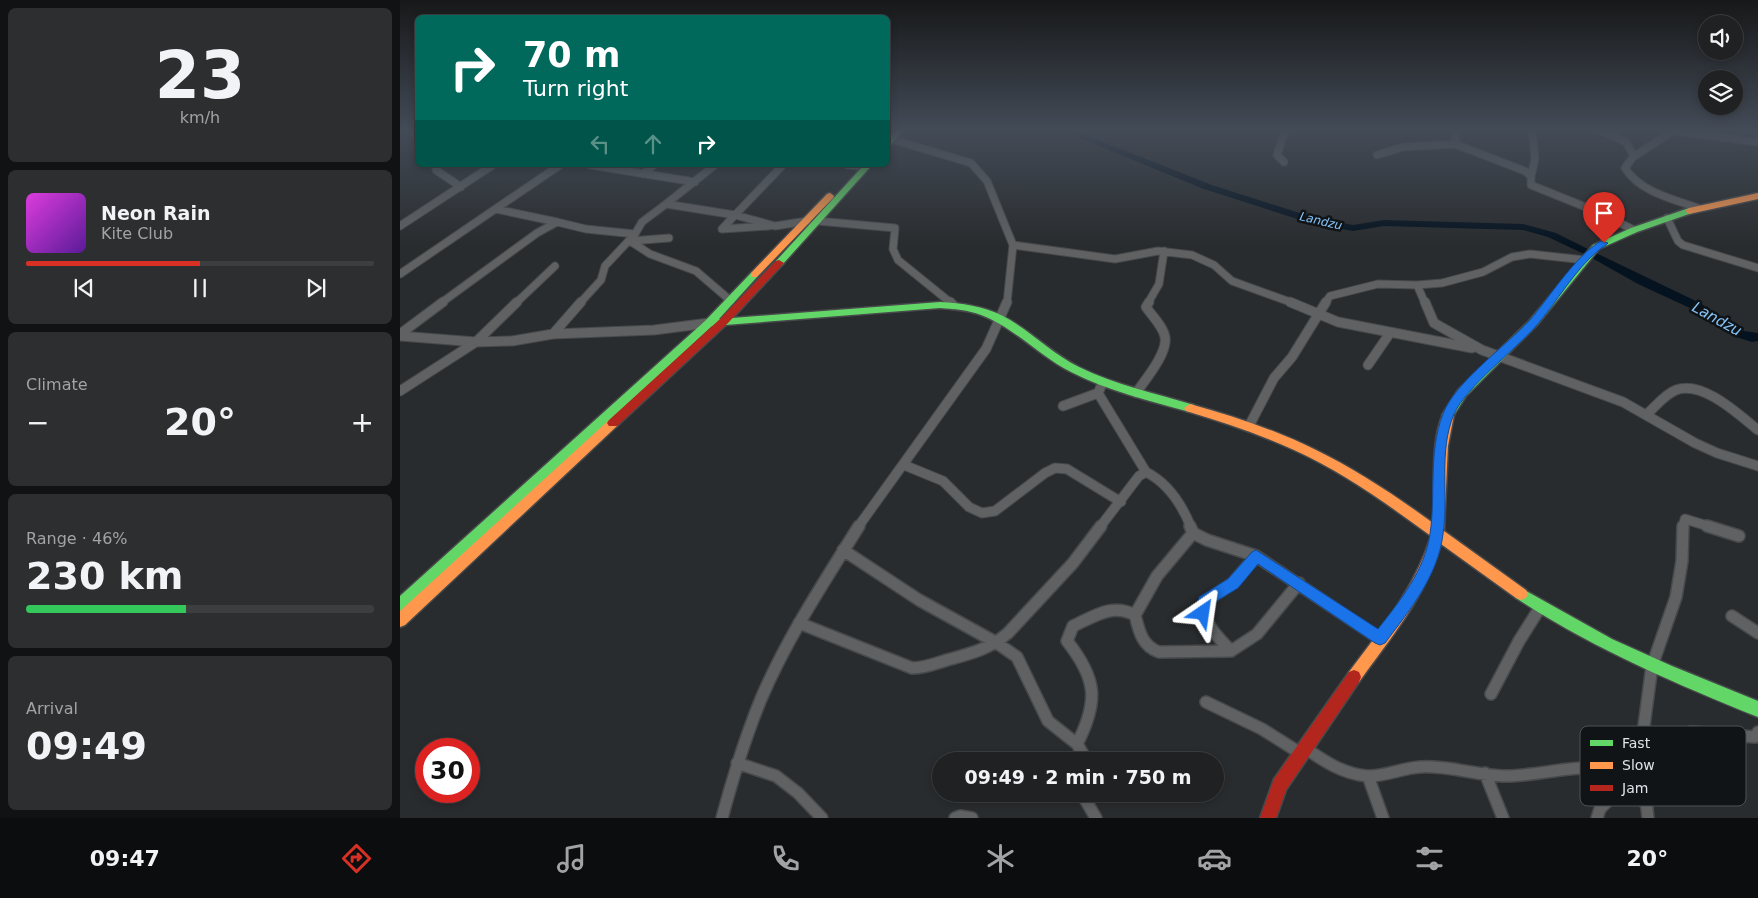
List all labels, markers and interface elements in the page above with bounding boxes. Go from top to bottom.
map controls [1698,15,1743,115]
button: sound [1698,15,1743,60]
icon: right [440,35,505,100]
text: 70 m [523,35,620,75]
text: 23 [155,38,245,113]
button: layers [1698,70,1743,115]
text: Turn right [523,76,628,101]
text: km/h [180,108,220,127]
icon: left [586,130,614,158]
icon: ahead [639,130,667,158]
icon: right [692,130,720,158]
pin [1583,192,1625,243]
icon: arrive [1590,199,1618,227]
text: Neon Rain [101,202,210,224]
water label: Landzu [1298,209,1344,233]
text: Kite Club [101,224,173,243]
icon: previous [70,274,98,302]
icon: pause [186,274,214,302]
icon: next [302,274,330,302]
water label: Landzu [1689,298,1745,340]
text: Climate [26,375,88,394]
text: 20° [164,400,236,444]
text: − [26,406,49,439]
text: + [351,406,374,439]
text: Range · 46% [26,529,128,548]
text: 230 km [26,554,183,598]
position arrow [1176,586,1228,638]
text: Arrival [26,699,78,718]
text: 09:49 [26,724,147,768]
legend [1580,726,1746,806]
text: Fast [1622,735,1651,751]
speed limit sign: 30 [415,738,480,803]
text: Slow [1622,757,1655,773]
text: 09:49 · 2 min · 750 m [964,766,1192,788]
text: Jam [1621,780,1648,796]
icon: directions [339,841,374,876]
icon: music [554,841,589,876]
icon: phone [768,841,803,876]
icon: climate [983,841,1018,876]
icon: car [1197,841,1232,876]
icon: filters [1412,841,1447,876]
text: 09:47 [90,846,160,871]
text: 20° [1627,846,1668,871]

